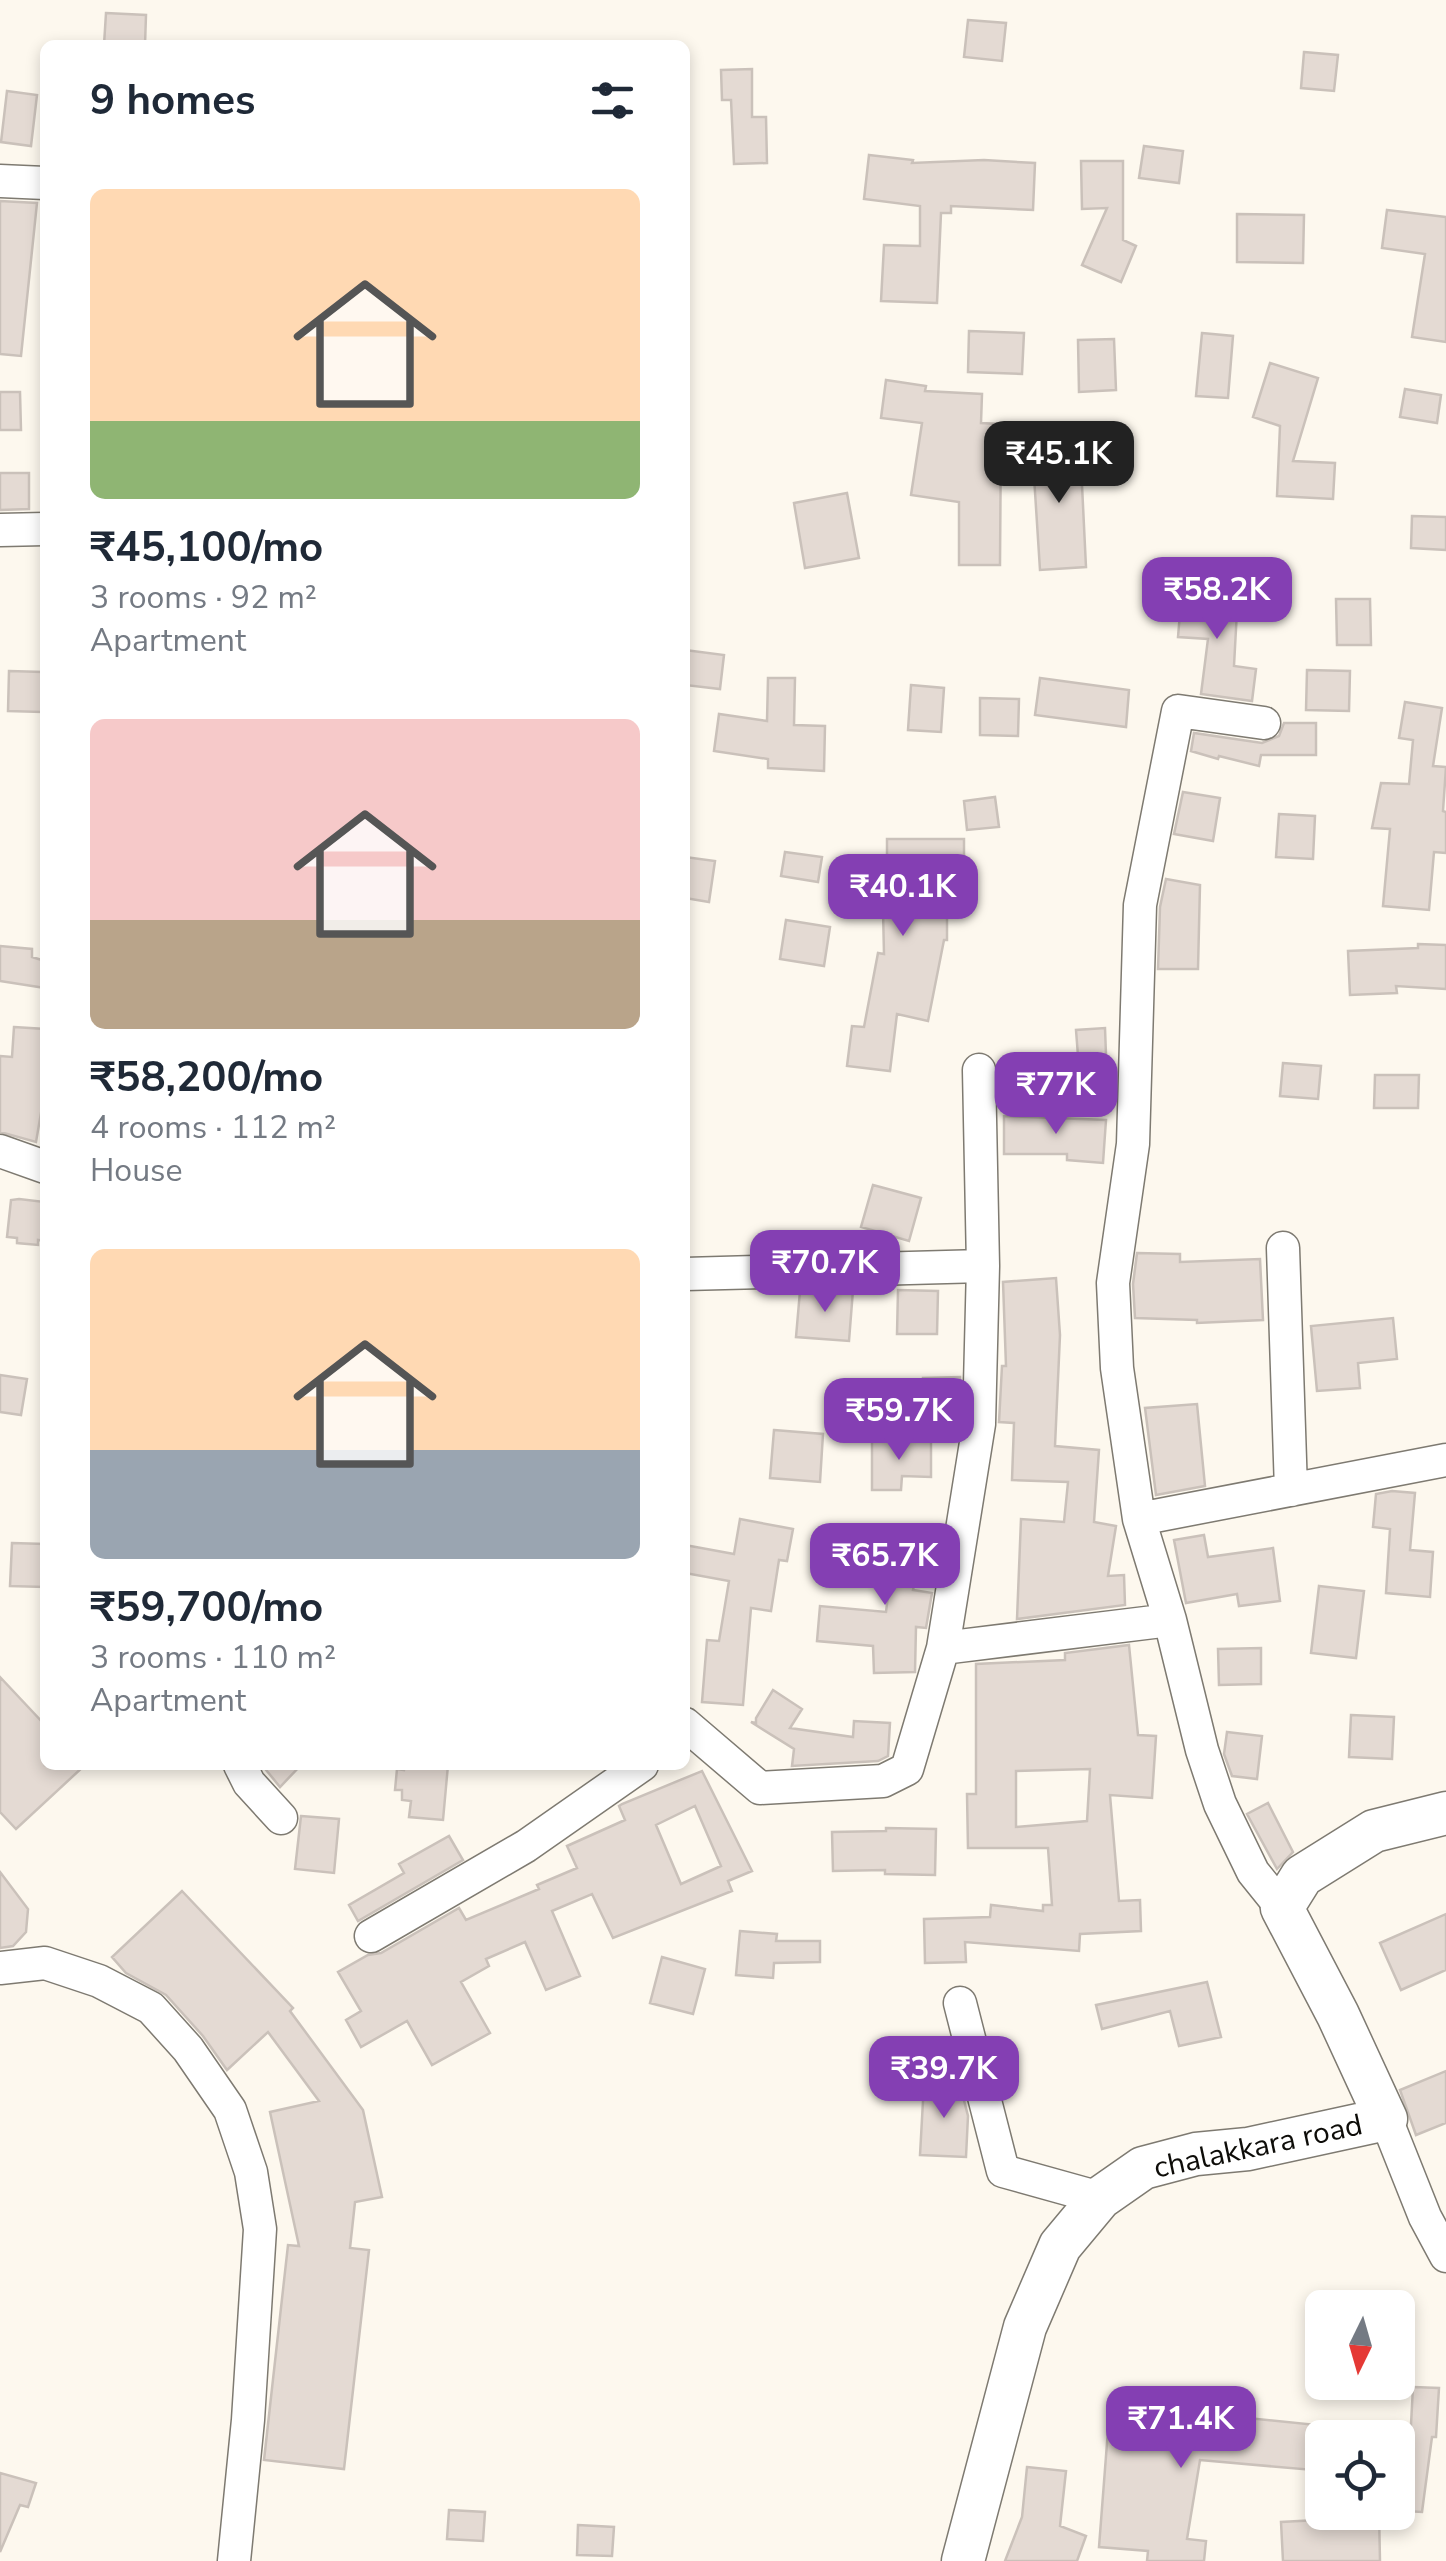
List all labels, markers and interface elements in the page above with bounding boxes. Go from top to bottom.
text: 9 homes [90,72,255,129]
icon: filters [585,73,640,128]
icon: home [275,254,455,434]
pin: ₹45.1K [978,421,1140,506]
text: ₹45.1K [1006,432,1112,475]
text: ₹45,100/mo [90,519,323,576]
pin: ₹58.2K [1136,557,1298,642]
text: ₹58.2K [1164,568,1270,611]
text: 3 rooms · 92 m² [90,576,317,619]
text: Apartment [90,619,246,662]
icon: home [275,784,455,964]
pin: ₹40.1K [822,854,984,939]
text: ₹40.1K [850,865,956,908]
text: ₹58,200/mo [90,1049,323,1106]
pin: ₹77K [997,1052,1115,1137]
text: ₹77K [1017,1063,1095,1106]
text: 4 rooms · 112 m² [90,1106,336,1149]
text: House [90,1149,183,1192]
pin: ₹70.7K [744,1230,906,1315]
text: ₹70.7K [772,1241,878,1284]
icon: home [275,1314,455,1494]
pin: ₹59.7K [818,1378,980,1463]
text: ₹59.7K [846,1389,952,1432]
pin: ₹65.7K [804,1523,966,1608]
text: ₹65.7K [832,1534,938,1577]
text: ₹59,700/mo [90,1579,323,1636]
text: 3 rooms · 110 m² [90,1636,336,1679]
text: Apartment [90,1679,246,1722]
pin: ₹39.7K [863,2036,1025,2121]
text: ₹39.7K [891,2047,997,2090]
street label: chalakkara road [1150,2104,1366,2189]
north arrow [1305,2290,1415,2400]
map controls [1305,2290,1415,2530]
pin: ₹71.4K [1100,2386,1262,2471]
text: ₹71.4K [1128,2397,1234,2440]
button: locate [1305,2420,1415,2530]

